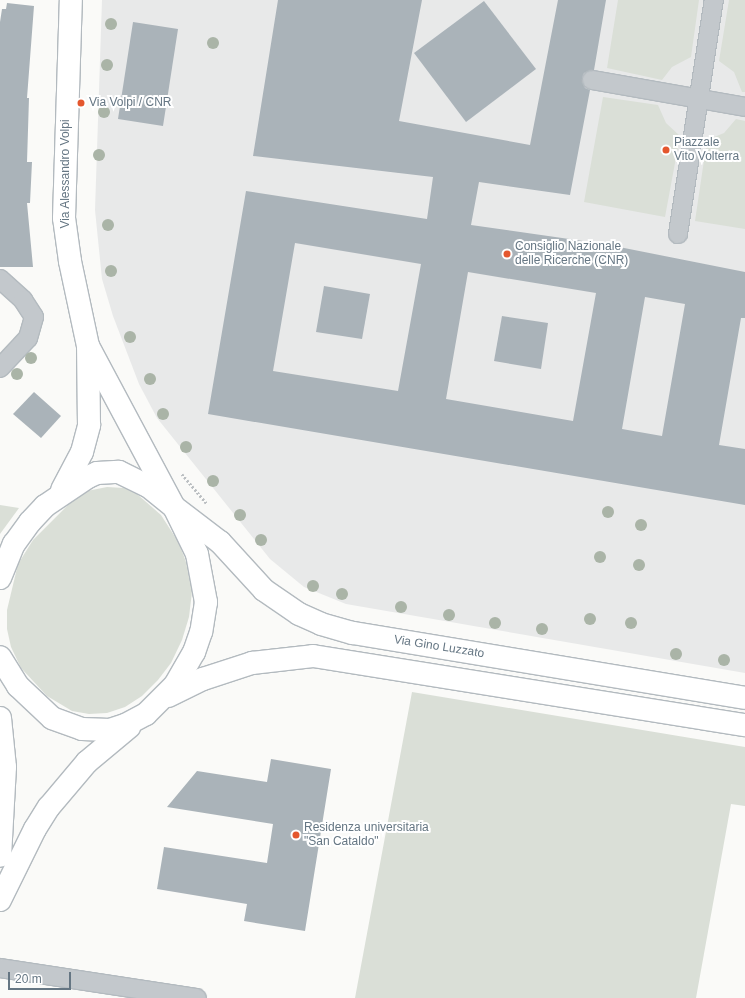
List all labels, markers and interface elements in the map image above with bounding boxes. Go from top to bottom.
place label: Via Volpi / CNR [89,96,171,110]
marker: Via Volpi / CNR [76,98,86,108]
street label: Via Alessandro Volpi [59,119,73,229]
place label: Piazzale Vito Volterra [674,136,739,164]
marker: Piazzale Vito Volterra [661,145,671,155]
place label: Consiglio Nazionale delle Ricerche (CNR) [515,240,628,268]
marker: Consiglio Nazionale delle Ricerche (CNR) [502,249,512,259]
street label: Via Gino Luzzato [393,633,485,661]
place label: Residenza universitaria "San Cataldo" [304,821,429,849]
marker: Residenza universitaria "San Cataldo" [291,830,301,840]
scale bar [10,964,73,990]
text: 20 m [15,972,42,986]

